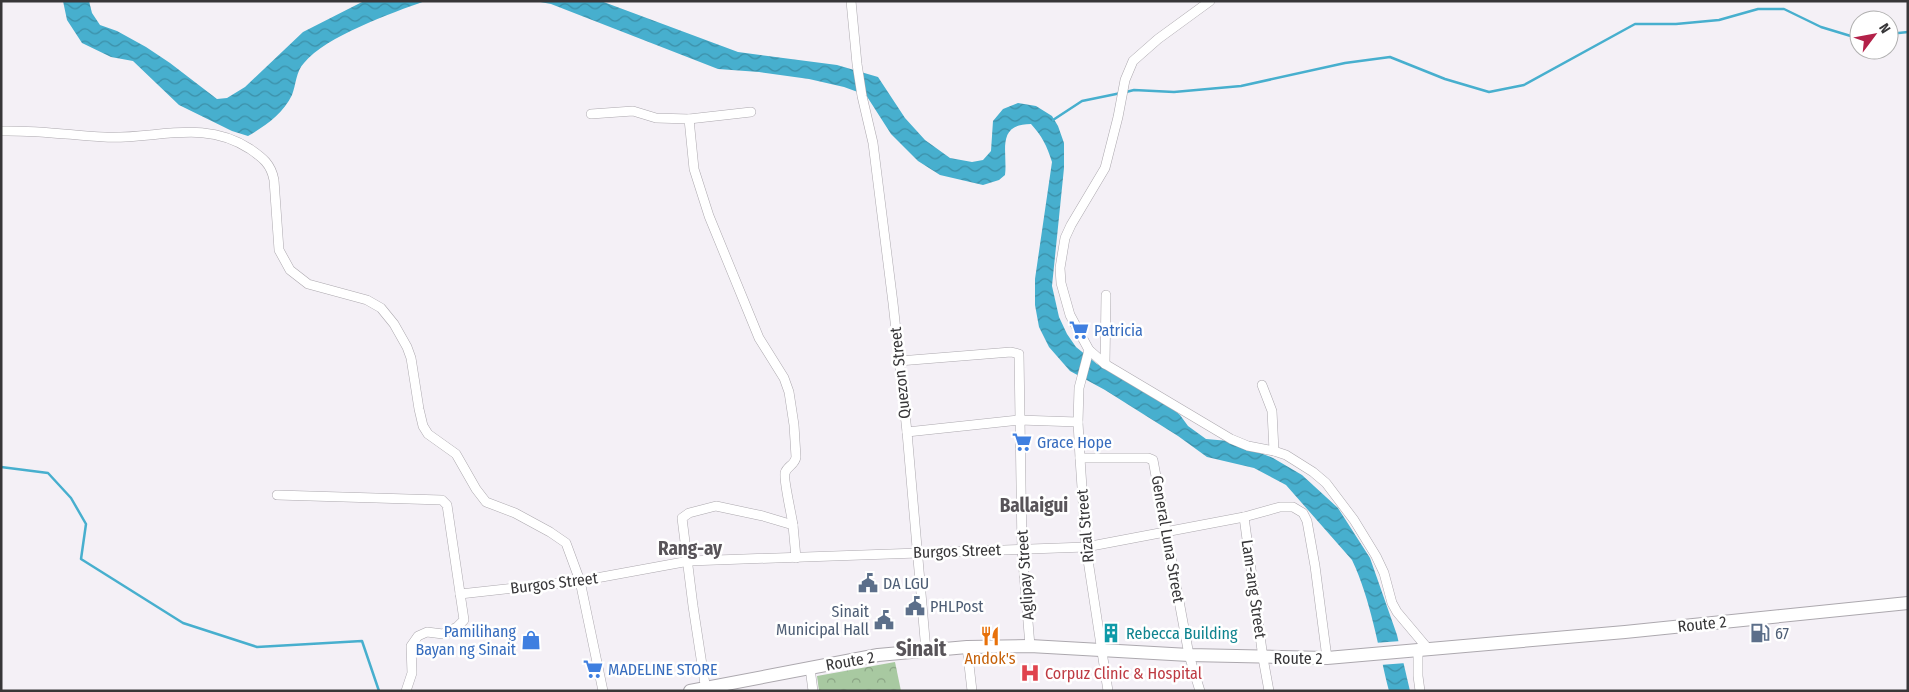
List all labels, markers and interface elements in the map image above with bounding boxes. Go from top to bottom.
north arrow [1849,10,1899,60]
text: N [1875,20,1894,36]
supermarket icon: Patricia [1068,319,1090,341]
place label: Patricia [1094,321,1143,340]
street label: Quezon Street [886,325,914,420]
supermarket icon: Grace Hope [1011,431,1033,453]
place label: Grace Hope [1037,433,1112,452]
street label: General Luna Street [1147,474,1189,605]
street label: Rizal Street [1072,488,1098,564]
district label: Ballaigui [1000,494,1068,517]
street label: Aglipay Street [1012,528,1038,621]
district label: Rang-ay [658,537,723,560]
street label: Lam-ang Street [1238,538,1270,640]
street label: Burgos Street [913,540,1002,562]
street label: Burgos Street [509,568,600,598]
public building icon: DA LGU [857,572,879,594]
place label: DA LGU [883,574,929,593]
public building icon: PHLPost [904,595,926,617]
place label: PHLPost [930,597,984,616]
place label: Sinait Municipal Hall [776,602,870,639]
public building icon: Sinait Municipal Hall [873,609,895,631]
street label: Route 2 [1677,612,1727,636]
place label: Pamilihang Bayan ng Sinait [415,622,517,659]
building icon: Rebecca Building [1100,622,1122,644]
fuel station icon: 67 [1749,622,1771,644]
place label: Rebecca Building [1126,624,1238,643]
place label: 67 [1775,624,1790,643]
restaurant icon: Andok's [979,625,1001,647]
shop icon: Pamilihang Bayan ng Sinait [520,629,542,651]
district label: Sinait [896,636,947,662]
street label: Route 2 [824,647,876,675]
place label: Andok's [964,649,1016,668]
street label: Route 2 [1274,649,1322,668]
supermarket icon: MADELINE STORE [582,658,604,680]
place label: MADELINE STORE [608,660,718,679]
hospital icon: Corpuz Clinic & Hospital [1019,662,1041,684]
place label: Corpuz Clinic & Hospital [1045,664,1202,683]

